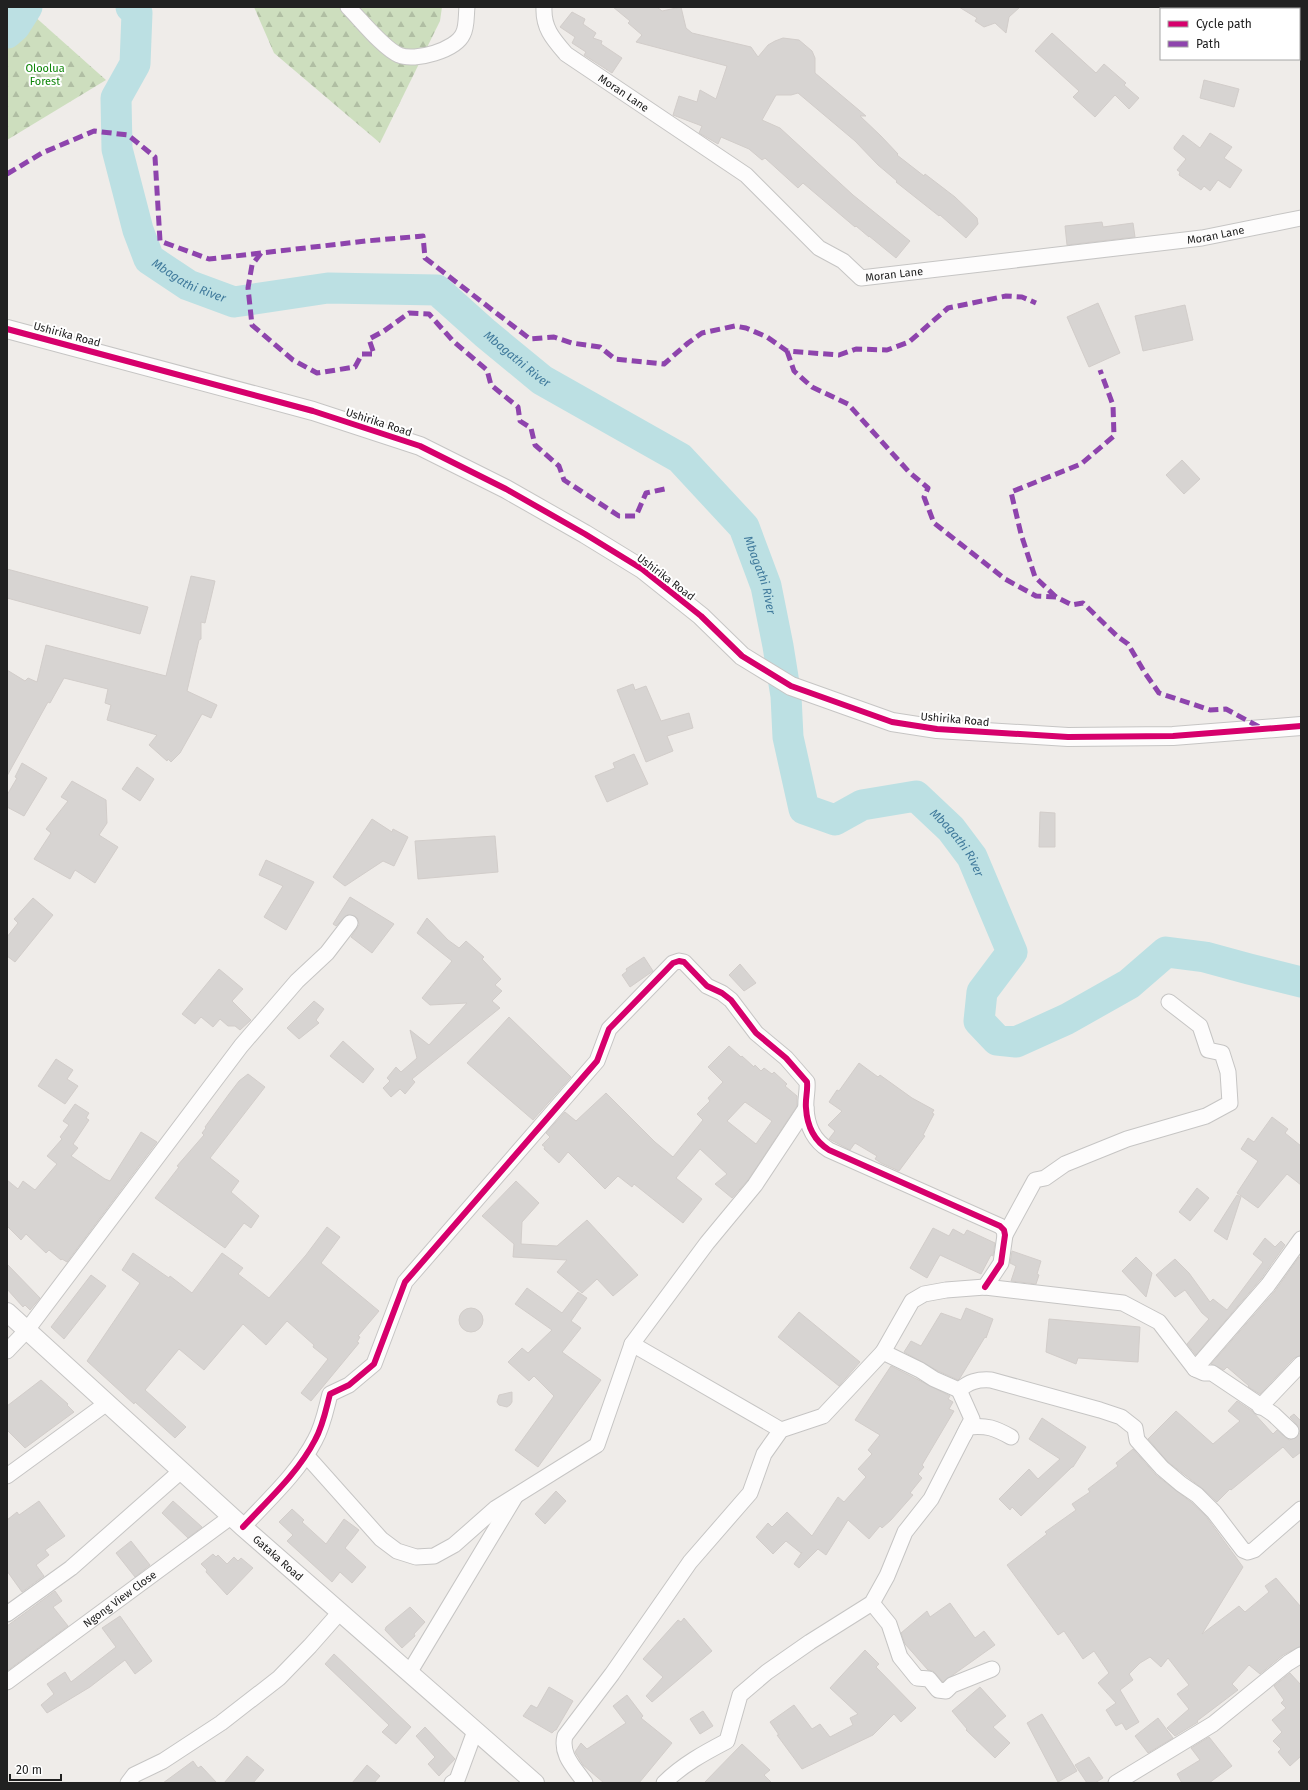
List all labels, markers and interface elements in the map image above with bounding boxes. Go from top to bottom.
legend [1160,8,1300,60]
text: Cycle path [1196,17,1252,31]
text: Path [1196,37,1220,51]
park label: Oloolua Forest [25,62,65,88]
street label: Moran Lane [596,72,651,115]
street label: Moran Lane [1186,224,1246,247]
water label: Mbagathi River [149,256,228,306]
street label: Moran Lane [865,265,924,284]
street label: Ushirika Road [32,319,102,350]
water label: Mbagathi River [481,328,553,390]
street label: Ushirika Road [344,406,414,439]
water label: Mbagathi River [741,534,779,616]
street label: Ushirika Road [634,551,697,603]
street label: Ushirika Road [920,710,990,729]
water label: Mbagathi River [927,806,987,879]
street label: Gataka Road [250,1533,306,1584]
street label: Ngong View Close [81,1568,159,1630]
scale bar [10,1756,61,1782]
text: 20 m [16,1763,42,1777]

